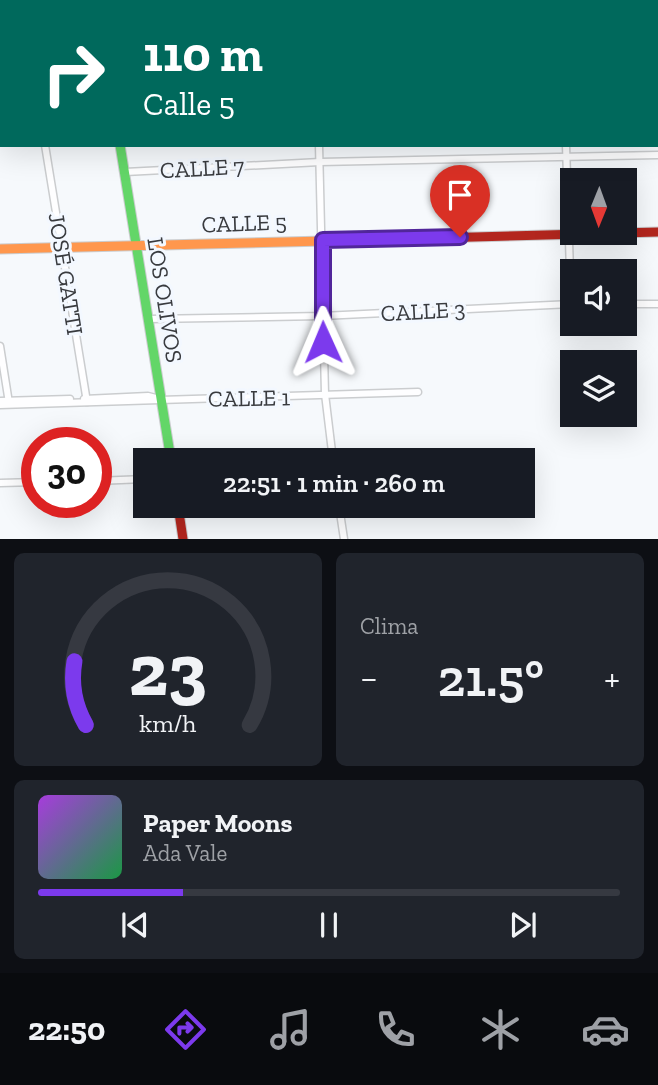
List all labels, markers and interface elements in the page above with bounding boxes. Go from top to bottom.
text: 110 m [143,25,263,84]
icon: right [28,28,119,119]
text: Calle 5 [143,85,235,123]
street label: CALLE 7 [159,152,245,184]
pin [430,165,490,237]
north arrow [560,168,637,245]
map controls [560,168,637,427]
icon: arrive [441,176,479,214]
street label: CALLE 5 [201,208,287,238]
street label: JOSÉ GATTI [43,211,89,337]
street label: LOS OLIVOS [141,235,189,365]
button: sound [560,259,637,336]
street label: CALLE 3 [380,295,466,327]
position arrow [286,305,360,379]
button: layers [560,350,637,427]
street label: CALLE 1 [208,383,291,413]
speed limit sign: 30 [21,427,112,518]
text: 22:51 · 1 min · 260 m [223,467,445,499]
text: Clima [360,612,418,640]
text: 23 [129,627,207,715]
text: 21.5° [438,647,544,709]
text: − [360,655,378,701]
text: + [604,655,620,701]
text: km/h [139,708,197,738]
text: Paper Moons [143,807,292,839]
text: Ada Vale [143,839,227,867]
icon: previous [116,906,154,944]
icon: pause [310,906,348,944]
icon: next [504,906,542,944]
icon: directions [161,1005,210,1054]
icon: music [266,1005,315,1054]
icon: phone [371,1005,420,1054]
icon: climate [476,1005,525,1054]
icon: car [581,1005,630,1054]
text: 22:50 [28,1010,105,1048]

